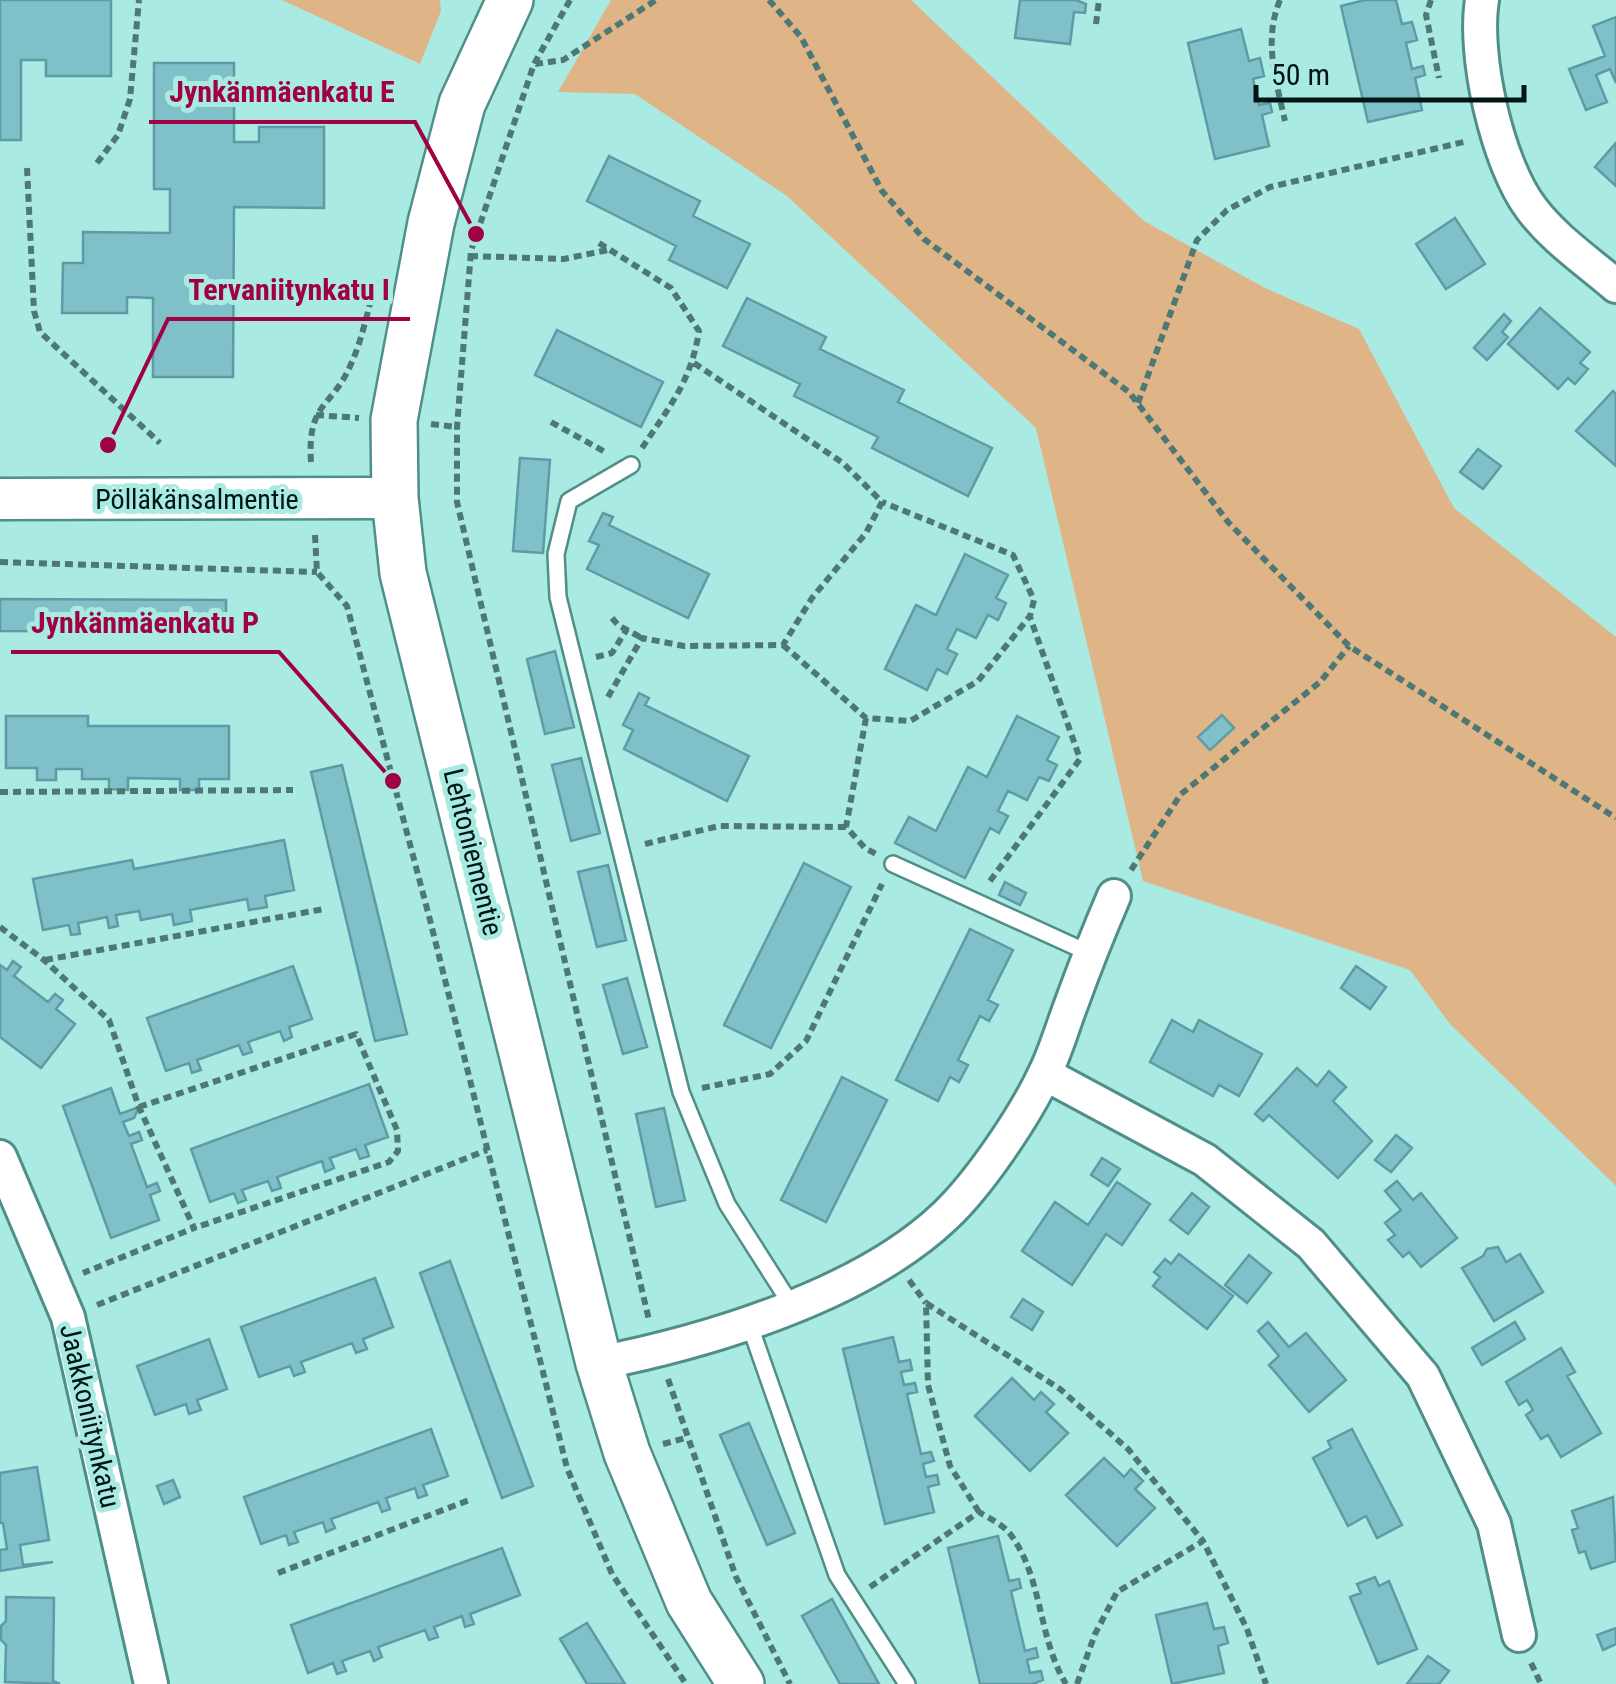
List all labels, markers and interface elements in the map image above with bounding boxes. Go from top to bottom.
scale bar [1256,40,1524,102]
text: 50 m [1271,57,1330,92]
callout: Jynkänmäenkatu E [149,62,415,122]
text: Jynkänmäenkatu E [169,74,395,109]
callout: Tervaniitynkatu I [168,259,410,319]
text: Tervaniitynkatu I [188,272,390,307]
street label: Pölläkänsalmentie [95,483,299,516]
callout: Jynkänmäenkatu P [11,592,279,652]
text: Jynkänmäenkatu P [31,605,259,640]
street label: Lehtoniementie [436,765,510,939]
street label: Jaakkoniitynkatu [53,1321,127,1511]

